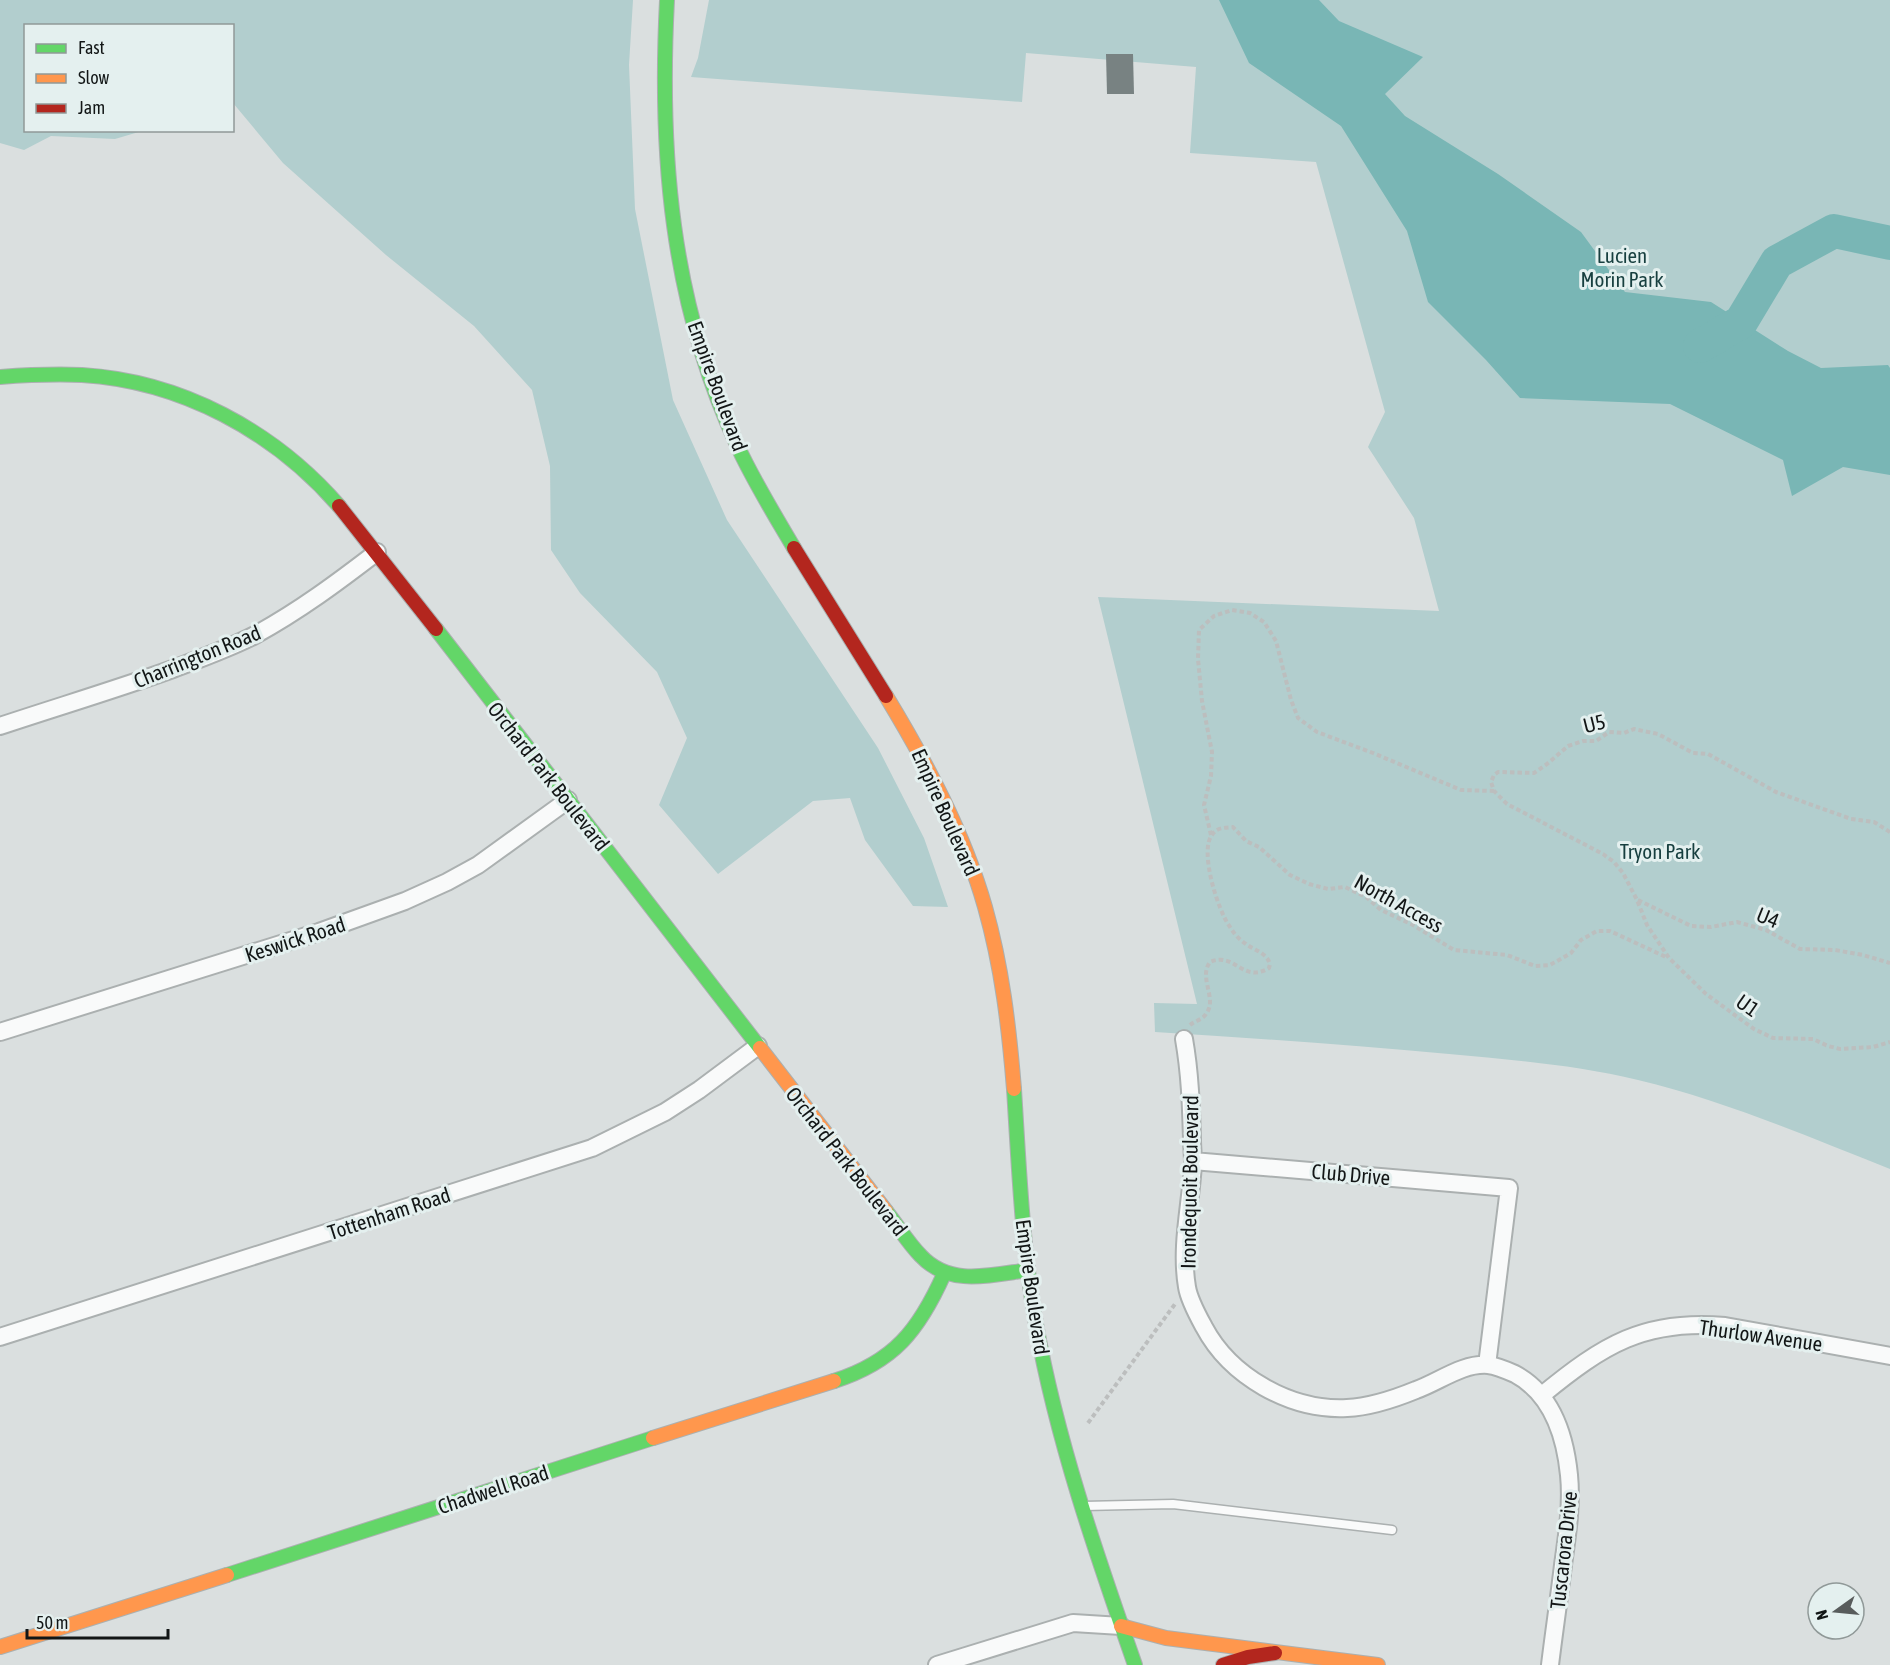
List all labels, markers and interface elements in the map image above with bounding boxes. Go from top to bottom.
legend [24,24,234,132]
text: Fast [78,37,105,58]
text: Slow [78,67,109,88]
text: Jam [78,97,105,118]
park label: Lucien Morin Park [1580,243,1664,291]
street label: Empire Boulevard [683,318,753,454]
street label: Charrington Road [130,620,264,692]
street label: Orchard Park Boulevard [483,697,615,855]
street label: U5 [1580,709,1608,737]
street label: Empire Boulevard [907,745,985,879]
park label: Tryon Park [1620,839,1700,863]
street label: North Access [1351,869,1447,937]
street label: U4 [1753,902,1783,932]
street label: Keswick Road [242,911,348,967]
street label: U1 [1732,989,1764,1021]
street label: Orchard Park Boulevard [781,1082,913,1240]
street label: Irondequoit Boulevard [1175,1095,1203,1269]
street label: Club Drive [1311,1159,1391,1189]
street label: Tottenham Road [325,1182,453,1244]
street label: Empire Boulevard [1012,1218,1054,1356]
street label: Thurlow Avenue [1698,1314,1824,1356]
street label: Chadwell Road [434,1460,552,1518]
street label: Tuscarora Drive [1545,1490,1581,1610]
north arrow [1806,1581,1866,1641]
scale bar [27,1602,168,1640]
text: N [1812,1608,1831,1622]
text: 50 m [36,1612,68,1633]

